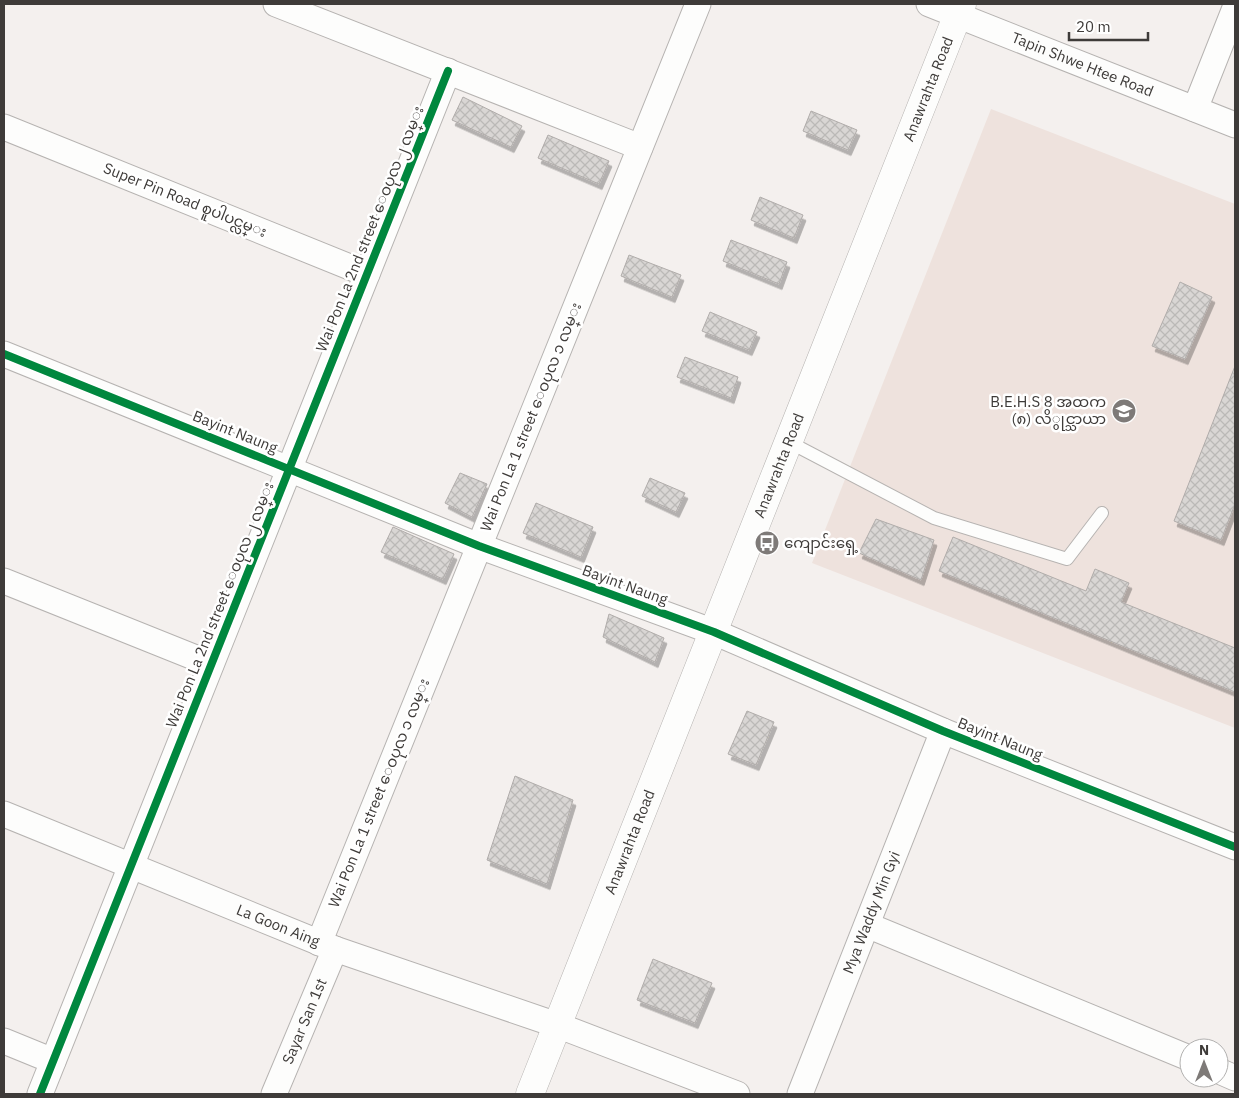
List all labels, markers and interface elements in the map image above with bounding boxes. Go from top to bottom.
scale bar [1069,10,1148,42]
text: 20 m [1076,17,1111,36]
street label: Tapin Shwe Htee Road [1009,28,1156,101]
street label: Anawrahta Road [899,34,957,144]
street label: Wai Pon La 2nd street ေဝပုလ ၂ လမ္း [311,103,430,356]
street label: Super Pin Road စူပါပင္လမ္း [100,158,270,244]
street label: Wai Pon La 1 street ေဝပုလ ၁ လမ္း [476,299,588,535]
place label: B.E.H.S 8 အထက (၈) လိွုင္သာယာ [990,392,1106,431]
school or university icon: B.E.H.S 8 အထက (၈) လိွုင္သာယာ [1111,398,1137,424]
street label: Bayint Naung [190,406,280,457]
street label: Anawrahta Road [749,410,808,520]
street label: Wai Pon La 2nd street ေဝပုလ ၂ လမ္း [161,479,280,732]
bus stop icon: ကျောင်းရှေ့ [754,530,780,556]
place label: ကျောင်းရှေ့ [784,533,858,555]
street label: Bayint Naung [580,560,671,609]
street label: Wai Pon La 1 street ေဝပုလ ၁ လမ္း [324,675,436,911]
street label: Bayint Naung [955,713,1045,764]
street label: Anawrahta Road [600,787,659,897]
street label: Mya Waddy Min Gyi [838,848,904,977]
street label: La Goon Aing [234,900,323,951]
street label: Sayar San 1st [278,975,331,1067]
north arrow [1179,1038,1229,1088]
text: N [1199,1041,1209,1059]

